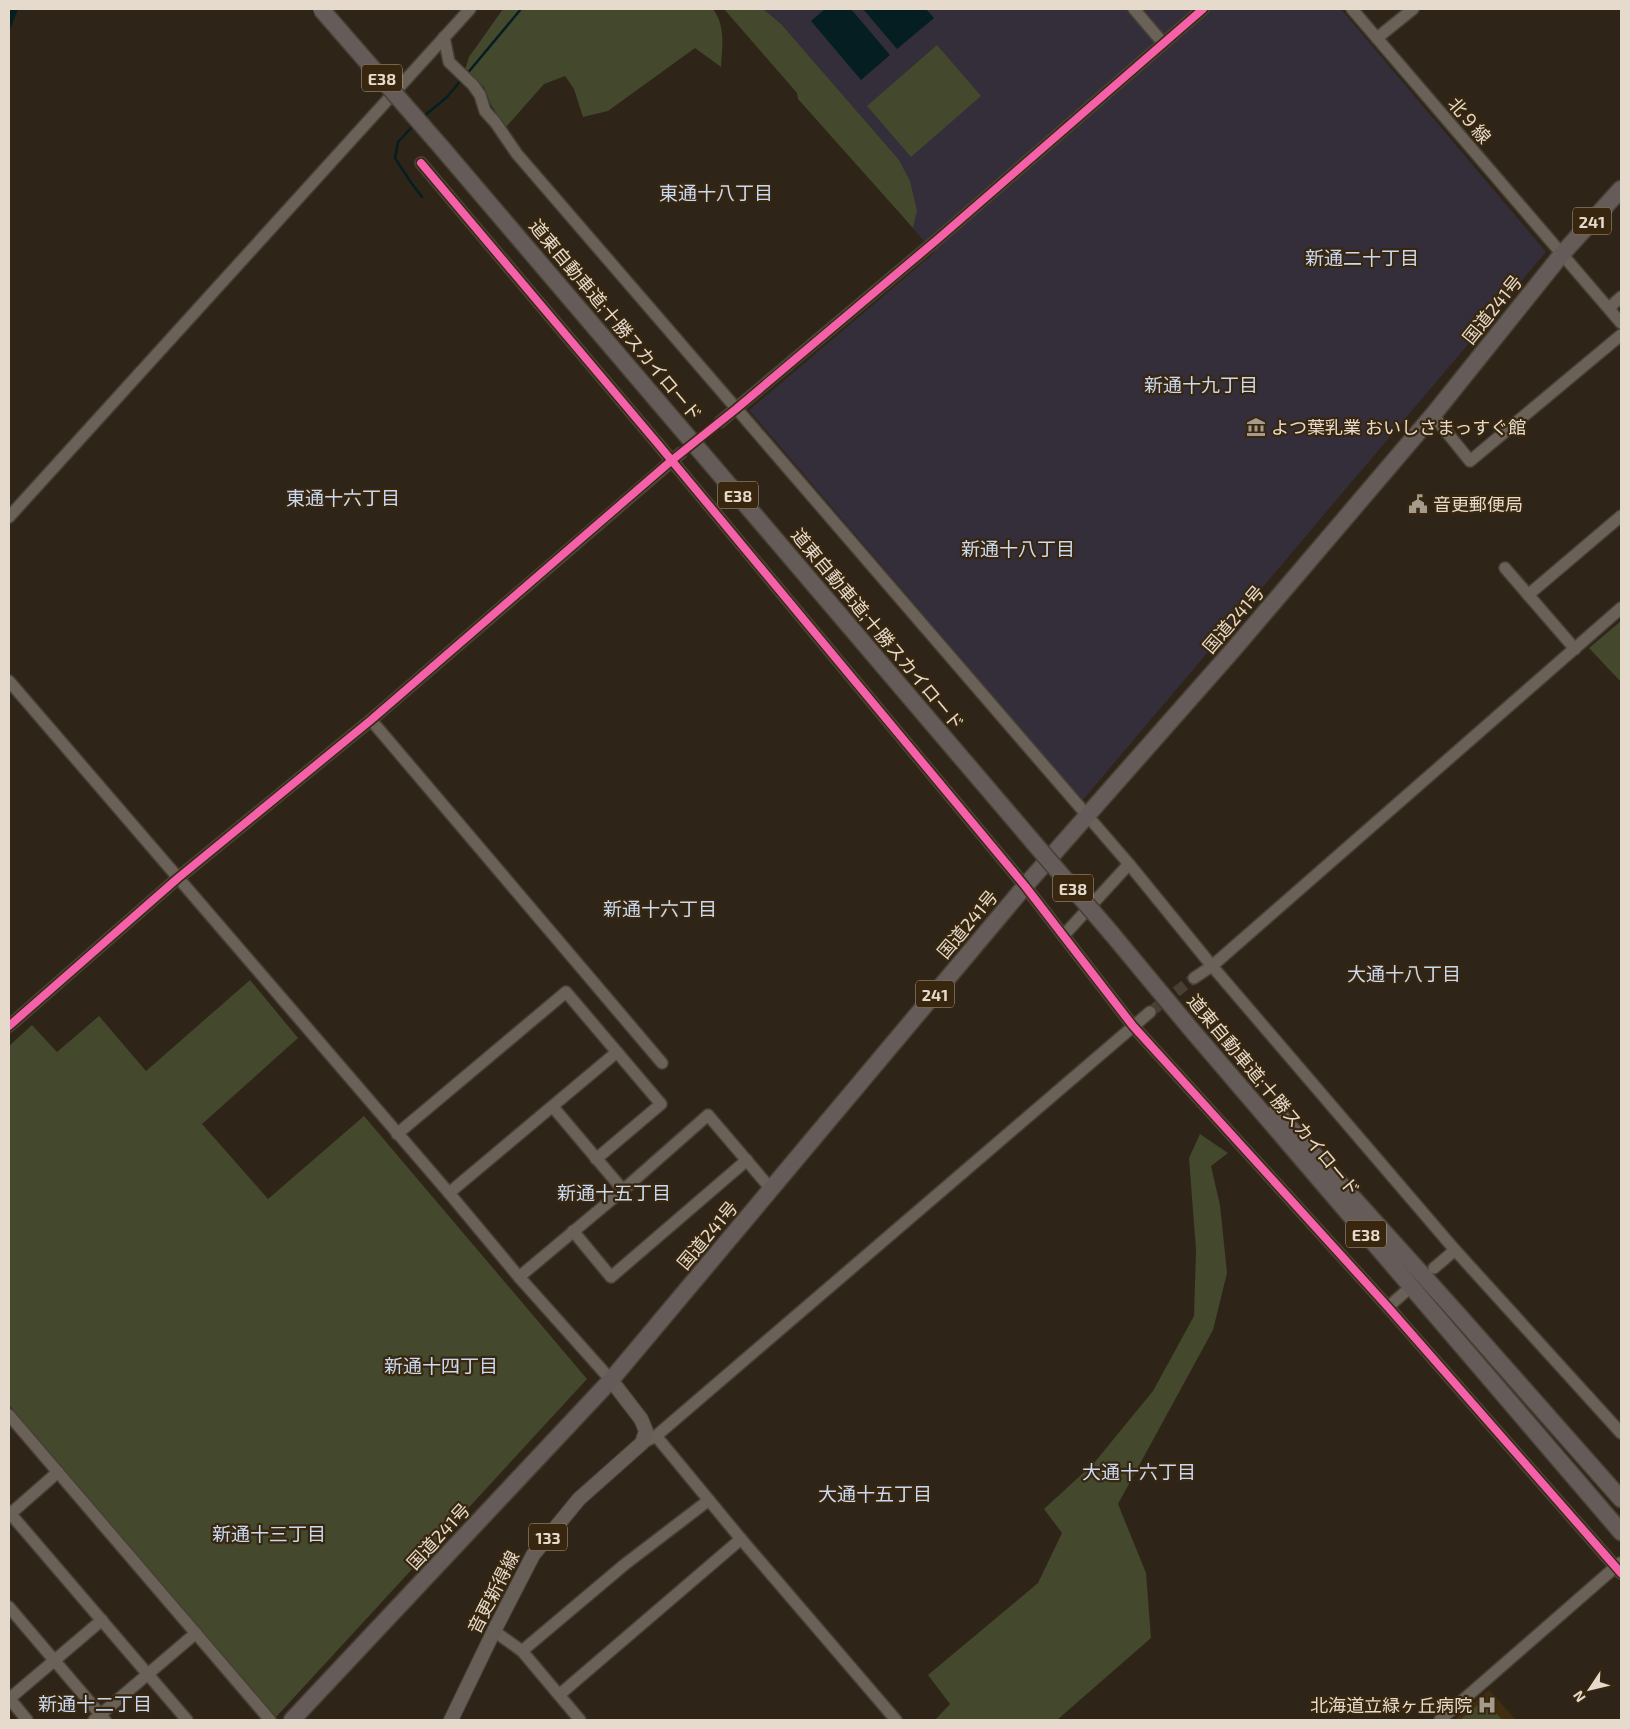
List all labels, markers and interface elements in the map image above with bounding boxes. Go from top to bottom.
road number: E38 [362,64,402,92]
street label: 北９線 [1444,92,1496,148]
district label: 東通十八丁目 [659,181,773,204]
road number: 241 [1573,208,1611,235]
street label: 道東自動車道;十勝スカイロード [525,215,707,425]
district label: 新通二十丁目 [1305,246,1419,269]
street label: 国道241号 [1458,270,1526,348]
district label: 新通十九丁目 [1144,373,1258,396]
museum icon: よつ葉乳業 おいしさまっすぐ館 [1245,416,1267,438]
place label: よつ葉乳業 おいしさまっすぐ館 [1271,416,1526,438]
road number: E38 [718,482,758,508]
district label: 東通十六丁目 [286,486,400,509]
public building icon: 音更郵便局 [1407,493,1429,515]
place label: 音更郵便局 [1433,493,1523,515]
street label: 道東自動車道;十勝スカイロード [787,524,969,734]
district label: 新通十八丁目 [961,537,1075,560]
street label: 国道241号 [1198,581,1268,657]
road number: E38 [1053,874,1093,901]
street label: 国道241号 [932,885,1002,963]
district label: 新通十六丁目 [603,897,717,920]
district label: 大通十八丁目 [1347,962,1461,985]
road number: 241 [916,981,954,1008]
street label: 道東自動車道;十勝スカイロード [1183,990,1365,1200]
district label: 新通十五丁目 [557,1181,671,1204]
street label: 国道241号 [672,1196,742,1274]
road number: E38 [1346,1220,1386,1248]
district label: 新通十四丁目 [384,1354,498,1377]
district label: 大通十六丁目 [1082,1460,1196,1483]
district label: 大通十五丁目 [818,1482,932,1505]
street label: 国道241号 [402,1498,474,1574]
district label: 新通十三丁目 [212,1522,326,1545]
road number: 133 [529,1524,567,1550]
street label: 音更新得線 [463,1547,523,1637]
north arrow [1565,1664,1615,1714]
text: N [1569,1688,1589,1706]
district label: 新通十二丁目 [38,1692,152,1715]
place label: 北海道立緑ヶ丘病院 [1310,1694,1472,1716]
hospital icon: 北海道立緑ヶ丘病院 [1476,1694,1498,1716]

